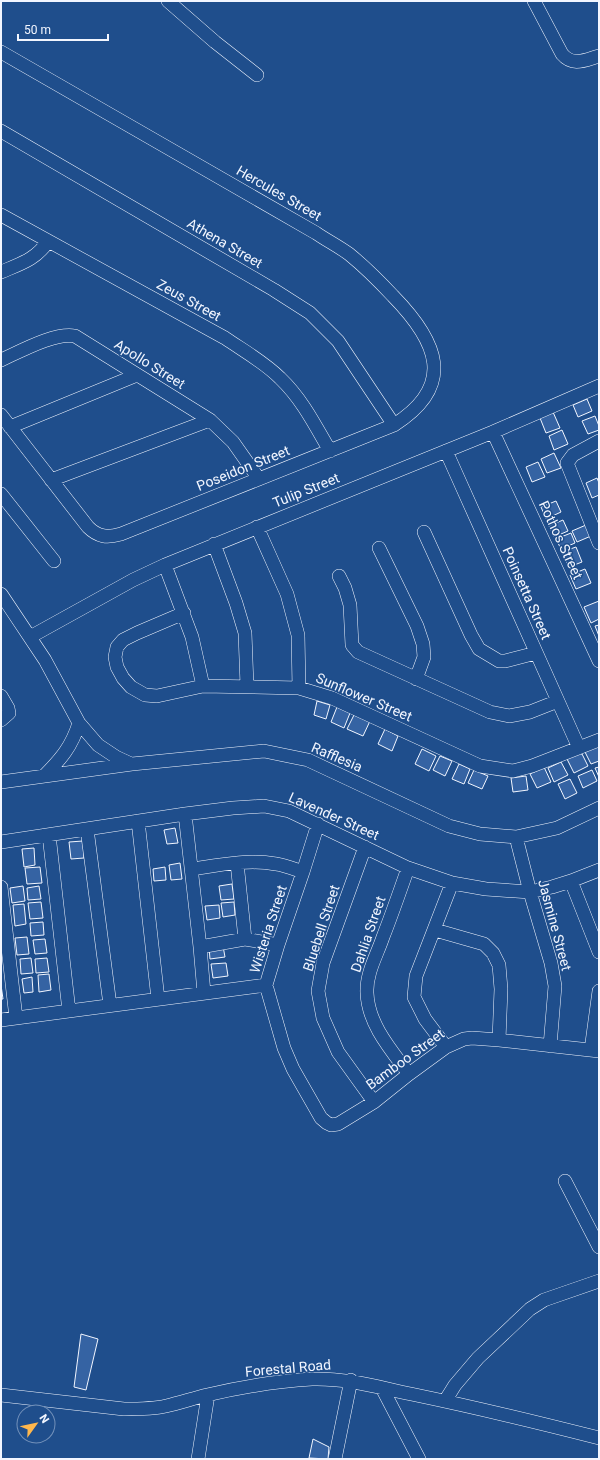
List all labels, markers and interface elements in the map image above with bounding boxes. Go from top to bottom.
scale bar [18,16,108,42]
text: 50 m [24,23,51,37]
street label: Hercules Street [234,162,325,224]
street label: Athena Street [184,215,266,271]
street label: Zeus Street [154,276,224,324]
street label: Apollo Street [112,336,189,392]
street label: Poseidon Street [194,442,292,494]
street label: Tulip Street [270,469,342,511]
street label: Pothos Street [536,498,586,582]
street label: Poinsetta Street [499,544,555,642]
street label: Sunflower Street [314,670,415,725]
street label: Rafflesia [309,739,365,775]
street label: Lavender Street [286,789,382,843]
street label: Jasmine Street [535,878,575,973]
street label: Bluebell Street [300,882,343,973]
street label: Wisteria Street [246,883,290,975]
street label: Dahlia Street [348,893,389,974]
street label: Bamboo Street [363,1025,448,1093]
street label: Forestal Road [244,1356,332,1380]
north arrow [16,1404,56,1444]
text: N [36,1412,52,1426]

